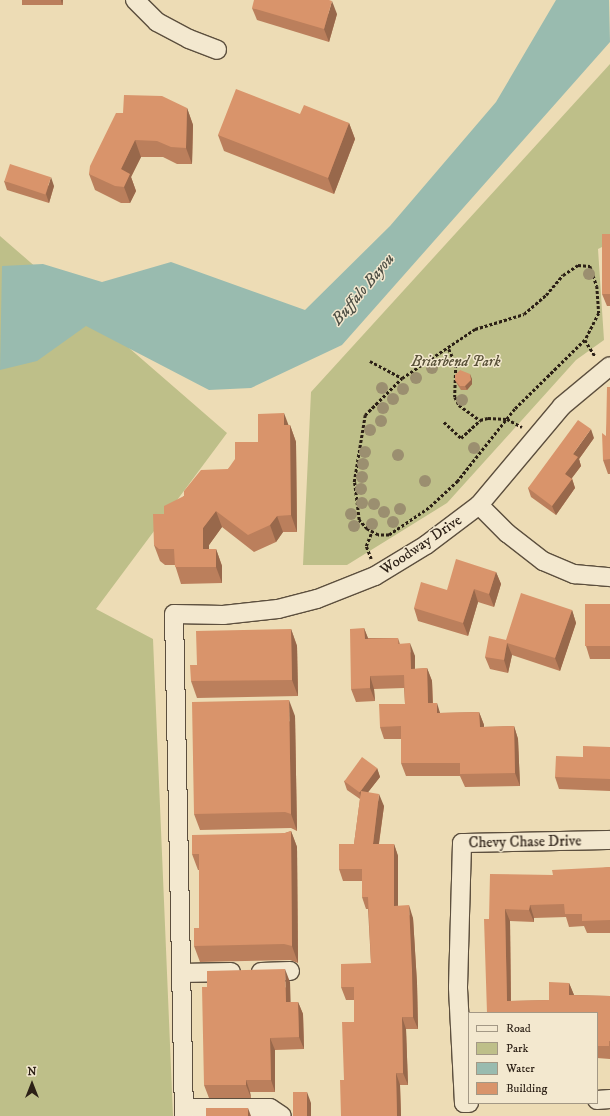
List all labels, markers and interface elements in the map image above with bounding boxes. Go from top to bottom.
water label: Buffalo Bayou [328,249,398,329]
park label: Briarbend Park [412,353,500,371]
street label: Woodway Drive [377,511,465,579]
street label: Chevy Chase Drive [468,832,582,852]
legend [468,1012,598,1104]
text: Road [506,1021,531,1036]
text: Park [506,1041,528,1056]
text: Water [506,1061,535,1076]
north arrow [12,1064,52,1104]
text: N [27,1065,37,1079]
text: Building [506,1081,547,1096]

